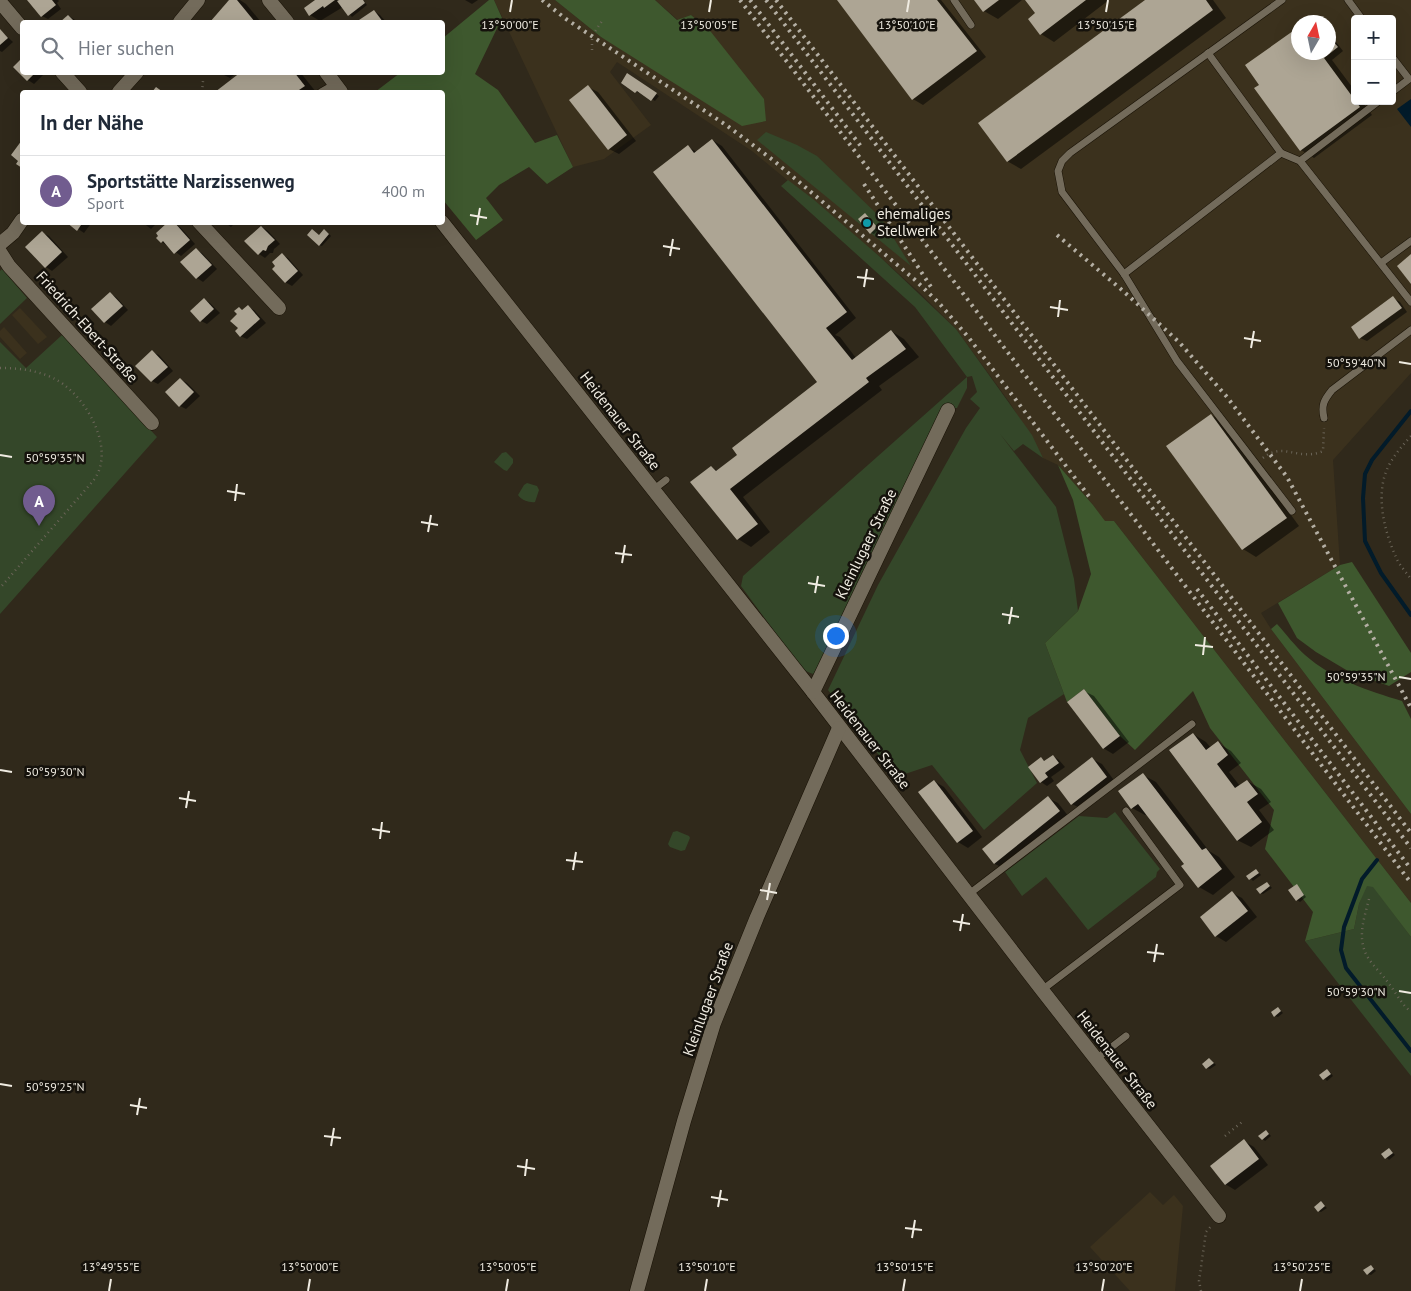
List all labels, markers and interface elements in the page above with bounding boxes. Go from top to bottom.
north arrow [1291,15,1336,60]
map controls [1351,15,1396,105]
button: + [1351,15,1396,60]
text: 13°50'00"E [481,17,539,32]
text: 13°50'05"E [680,17,738,32]
text: 13°50'10"E [878,17,936,32]
text: 13°50'15"E [1077,17,1135,32]
search box [20,20,445,75]
icon: search [38,34,66,62]
text: Hier suchen [78,36,174,60]
button: − [1351,60,1396,105]
text: In der Nähe [40,109,144,136]
text: Sportstätte Narzissenweg [87,169,295,193]
text: A [51,181,61,201]
text: 400 m [382,181,425,201]
text: Sport [87,193,124,213]
place label: ehemaliges Stellwerk [877,204,950,240]
marker: ehemaliges Stellwerk [861,217,873,229]
street label: Friedrich-Ebert-Straße [32,267,142,386]
text: 50°59'40"N [1326,355,1386,370]
street label: Heidenauer Straße [576,368,665,474]
text: 50°59'35"N [25,450,85,465]
pin: A [23,485,55,526]
street label: Kleinlugaer Straße [831,486,900,602]
your location [823,623,849,649]
text: 50°59'35"N [1326,669,1386,684]
street label: Heidenauer Straße [826,687,915,793]
text: 50°59'30"N [25,764,85,779]
street label: Kleinlugaer Straße [678,939,737,1059]
text: 50°59'30"N [1326,984,1386,999]
street label: Heidenauer Straße [1073,1007,1162,1113]
text: 50°59'25"N [25,1079,85,1094]
text: 13°49'55"E [82,1259,140,1274]
text: 13°50'00"E [281,1259,339,1274]
text: 13°50'05"E [479,1259,537,1274]
text: 13°50'10"E [678,1259,736,1274]
text: 13°50'15"E [876,1259,934,1274]
text: 13°50'20"E [1075,1259,1133,1274]
text: 13°50'25"E [1273,1259,1331,1274]

